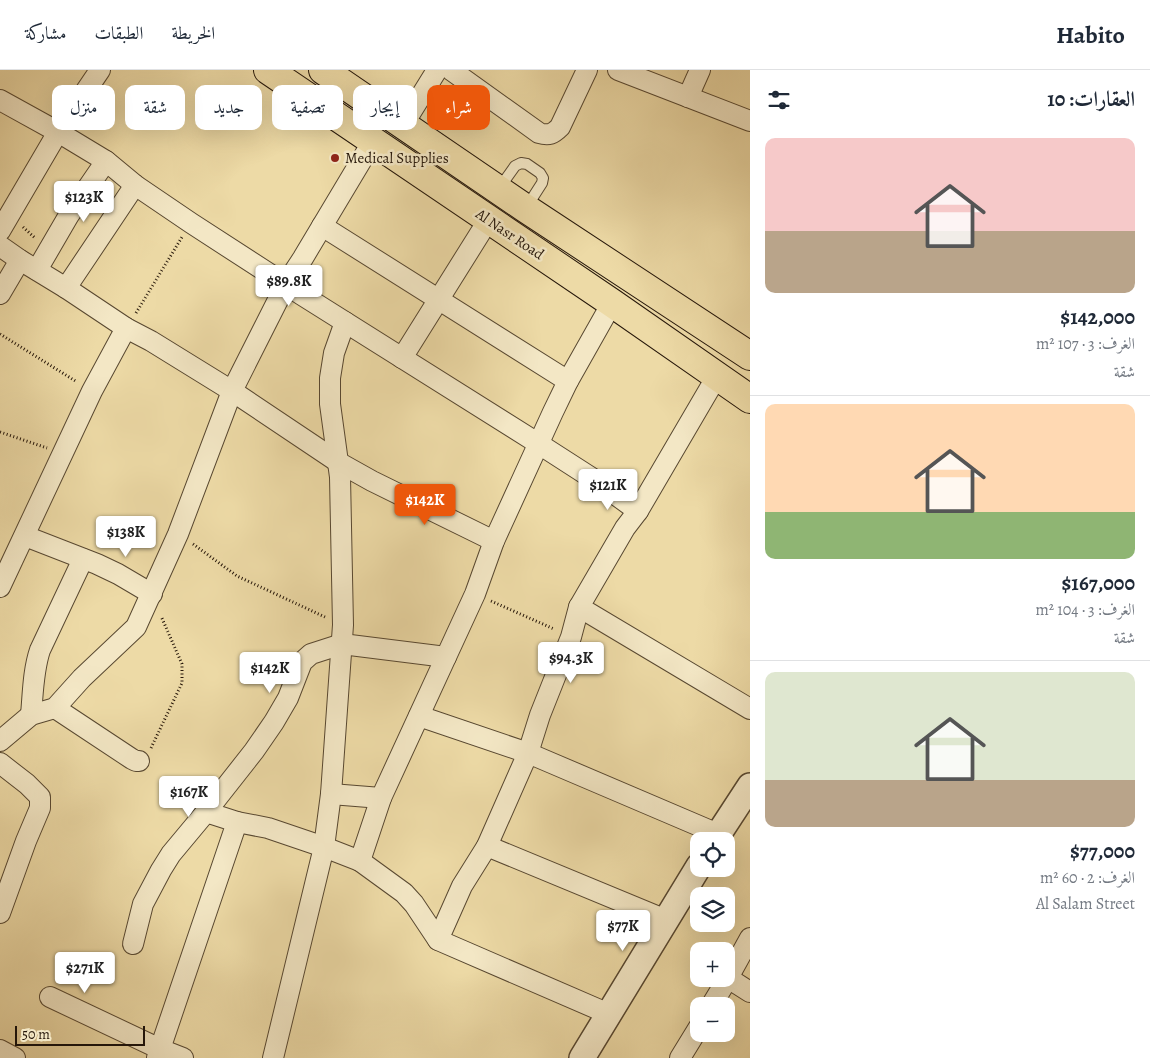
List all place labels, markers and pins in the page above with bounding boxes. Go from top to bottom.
place label: Medical Supplies [345,148,449,168]
marker: Medical Supplies [329,152,341,164]
pin: $123K [49,180,119,223]
pin: $89.8K [248,264,330,307]
pin: $121K [573,468,643,511]
pin: $142K [390,484,460,526]
pin: $138K [91,516,161,558]
pin: $94.3K [530,642,612,684]
pin: $142K [235,652,305,694]
pin: $167K [154,776,224,818]
pin: $77K [593,910,653,952]
pin: $271K [50,952,120,994]

